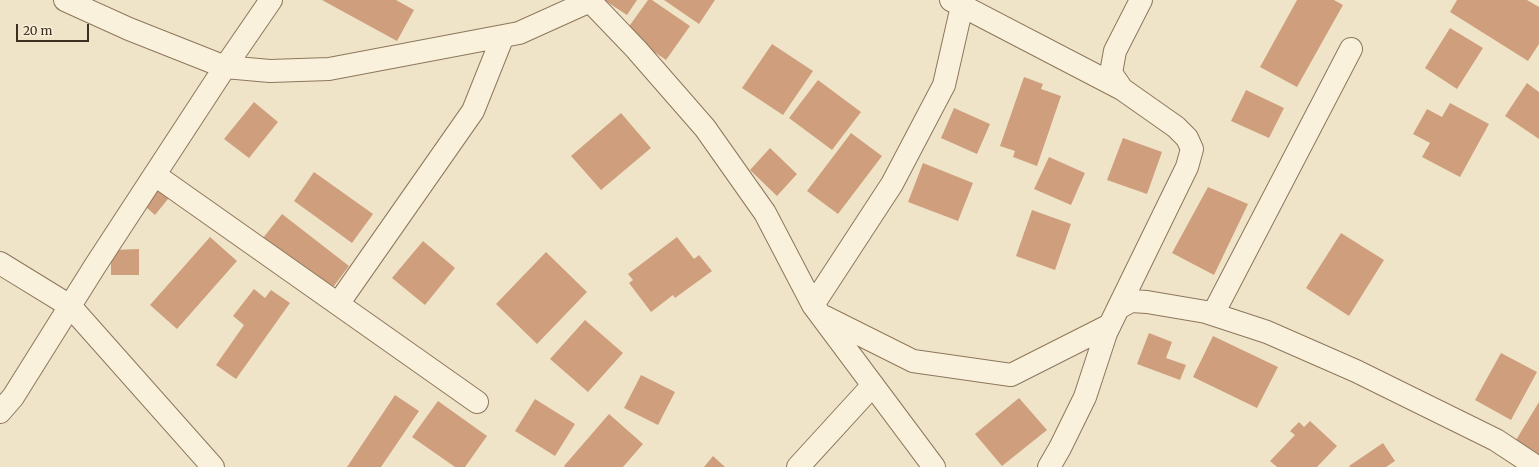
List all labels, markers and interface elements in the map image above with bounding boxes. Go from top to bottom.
scale bar [18,16,91,42]
text: 20 m [23,23,52,38]

